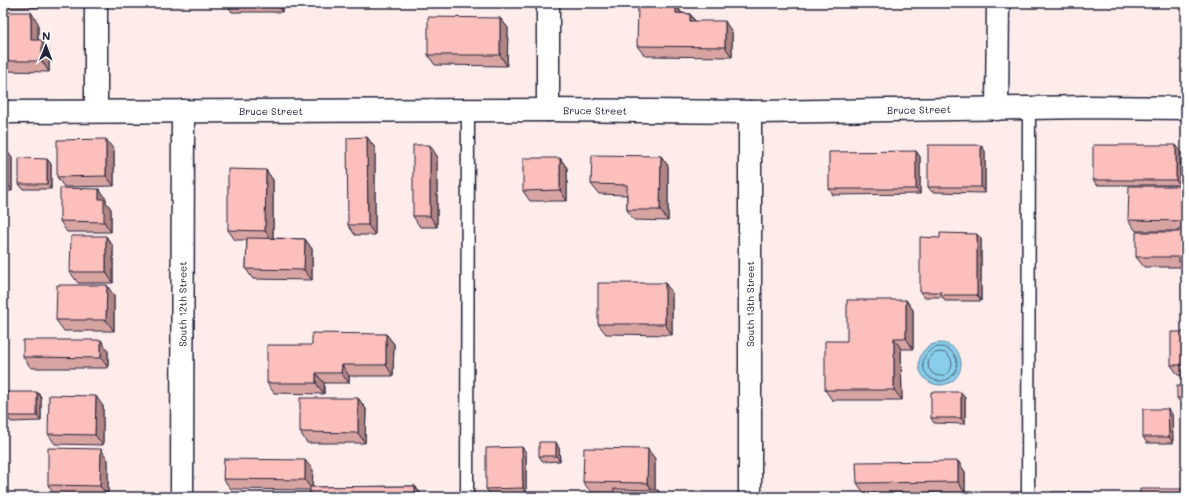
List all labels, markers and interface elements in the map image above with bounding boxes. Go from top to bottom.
north arrow [26,26,66,66]
text: N [42,28,50,43]
street label: Bruce Street [887,102,951,117]
street label: Bruce Street [563,103,627,118]
street label: Bruce Street [239,104,303,118]
street label: South 12th Street [175,261,190,347]
street label: South 13th Street [743,261,757,347]

